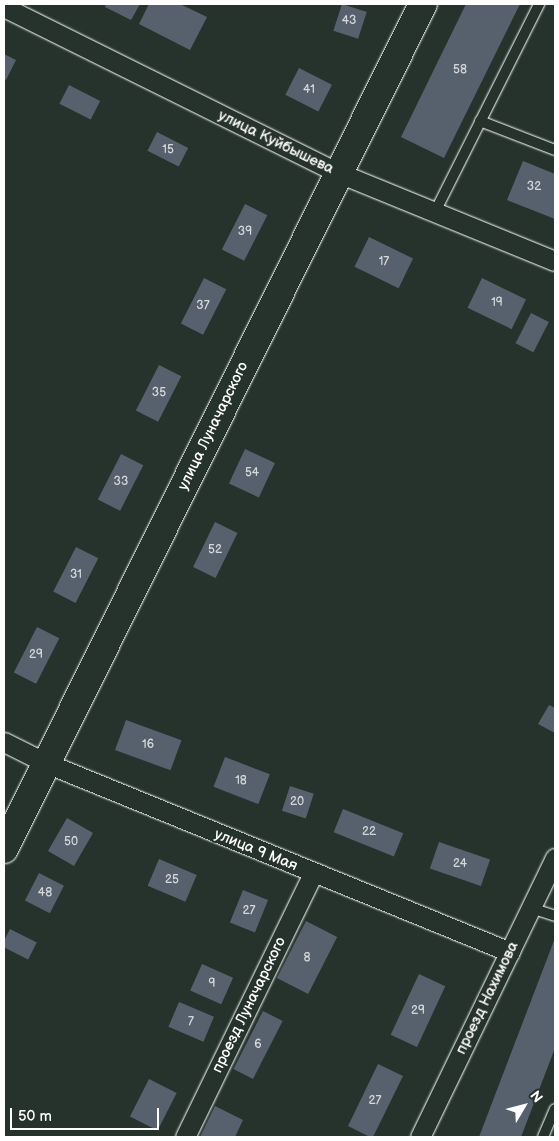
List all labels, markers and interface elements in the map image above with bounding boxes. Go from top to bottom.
house number: 43 [342,14,356,28]
house number: 58 [453,63,467,77]
house number: 41 [303,83,315,97]
street label: улица Куйбышева [215,106,337,178]
house number: 15 [162,143,174,157]
house number: 32 [527,180,541,194]
house number: 39 [238,225,252,239]
house number: 17 [379,255,389,269]
house number: 19 [491,296,503,310]
house number: 37 [196,299,210,313]
street label: улица Луначарского [174,359,252,493]
house number: 35 [152,386,166,400]
house number: 54 [245,466,259,480]
house number: 33 [114,475,128,489]
house number: 52 [208,543,222,557]
house number: 31 [70,568,82,582]
house number: 29 [29,648,43,662]
house number: 16 [142,738,154,752]
house number: 18 [235,774,247,788]
house number: 20 [290,795,304,809]
street label: улица 9 Мая [212,825,300,875]
house number: 22 [362,825,376,839]
house number: 50 [64,835,78,849]
house number: 24 [453,857,467,871]
house number: 25 [165,873,179,887]
house number: 48 [38,886,52,900]
house number: 27 [243,904,255,918]
street label: проезд Луначарского [208,934,290,1076]
street label: проезд Нахимова [452,939,522,1057]
house number: 8 [304,951,310,965]
house number: 9 [209,977,215,991]
house number: 29 [411,1004,425,1018]
house number: 7 [188,1015,194,1029]
house number: 6 [254,1038,262,1052]
north arrow [499,1081,549,1131]
text: N [526,1087,546,1106]
house number: 27 [369,1094,381,1108]
scale bar [12,1098,161,1130]
text: 50 m [18,1107,52,1126]

